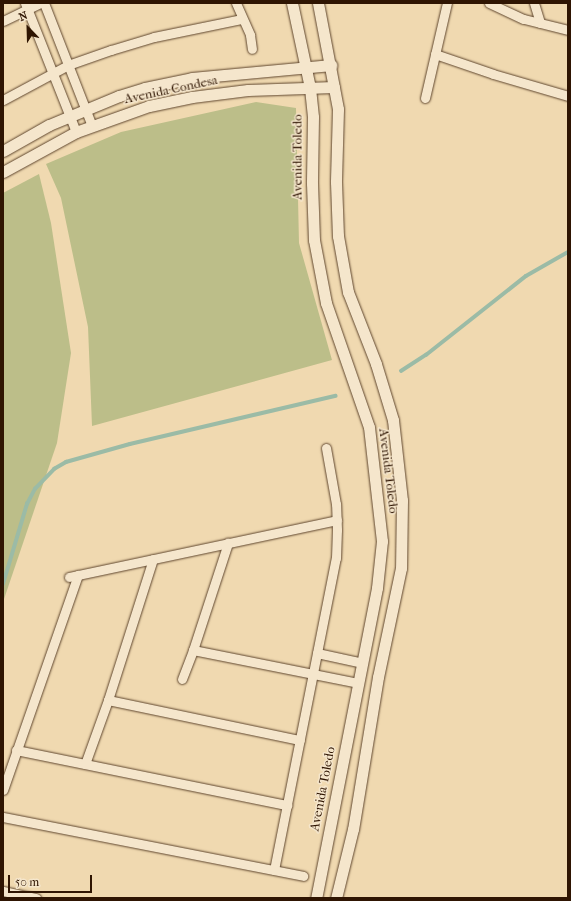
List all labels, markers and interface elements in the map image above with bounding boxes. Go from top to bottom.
north arrow [8,8,48,48]
text: N [17,9,29,24]
street label: Avenida Condesa [123,72,219,108]
street label: Avenida Toledo [290,114,306,200]
street label: Avenida Toledo [375,428,401,514]
street label: Avenida Toledo [307,745,339,833]
scale bar [10,867,94,893]
text: 50 m [15,875,39,889]

